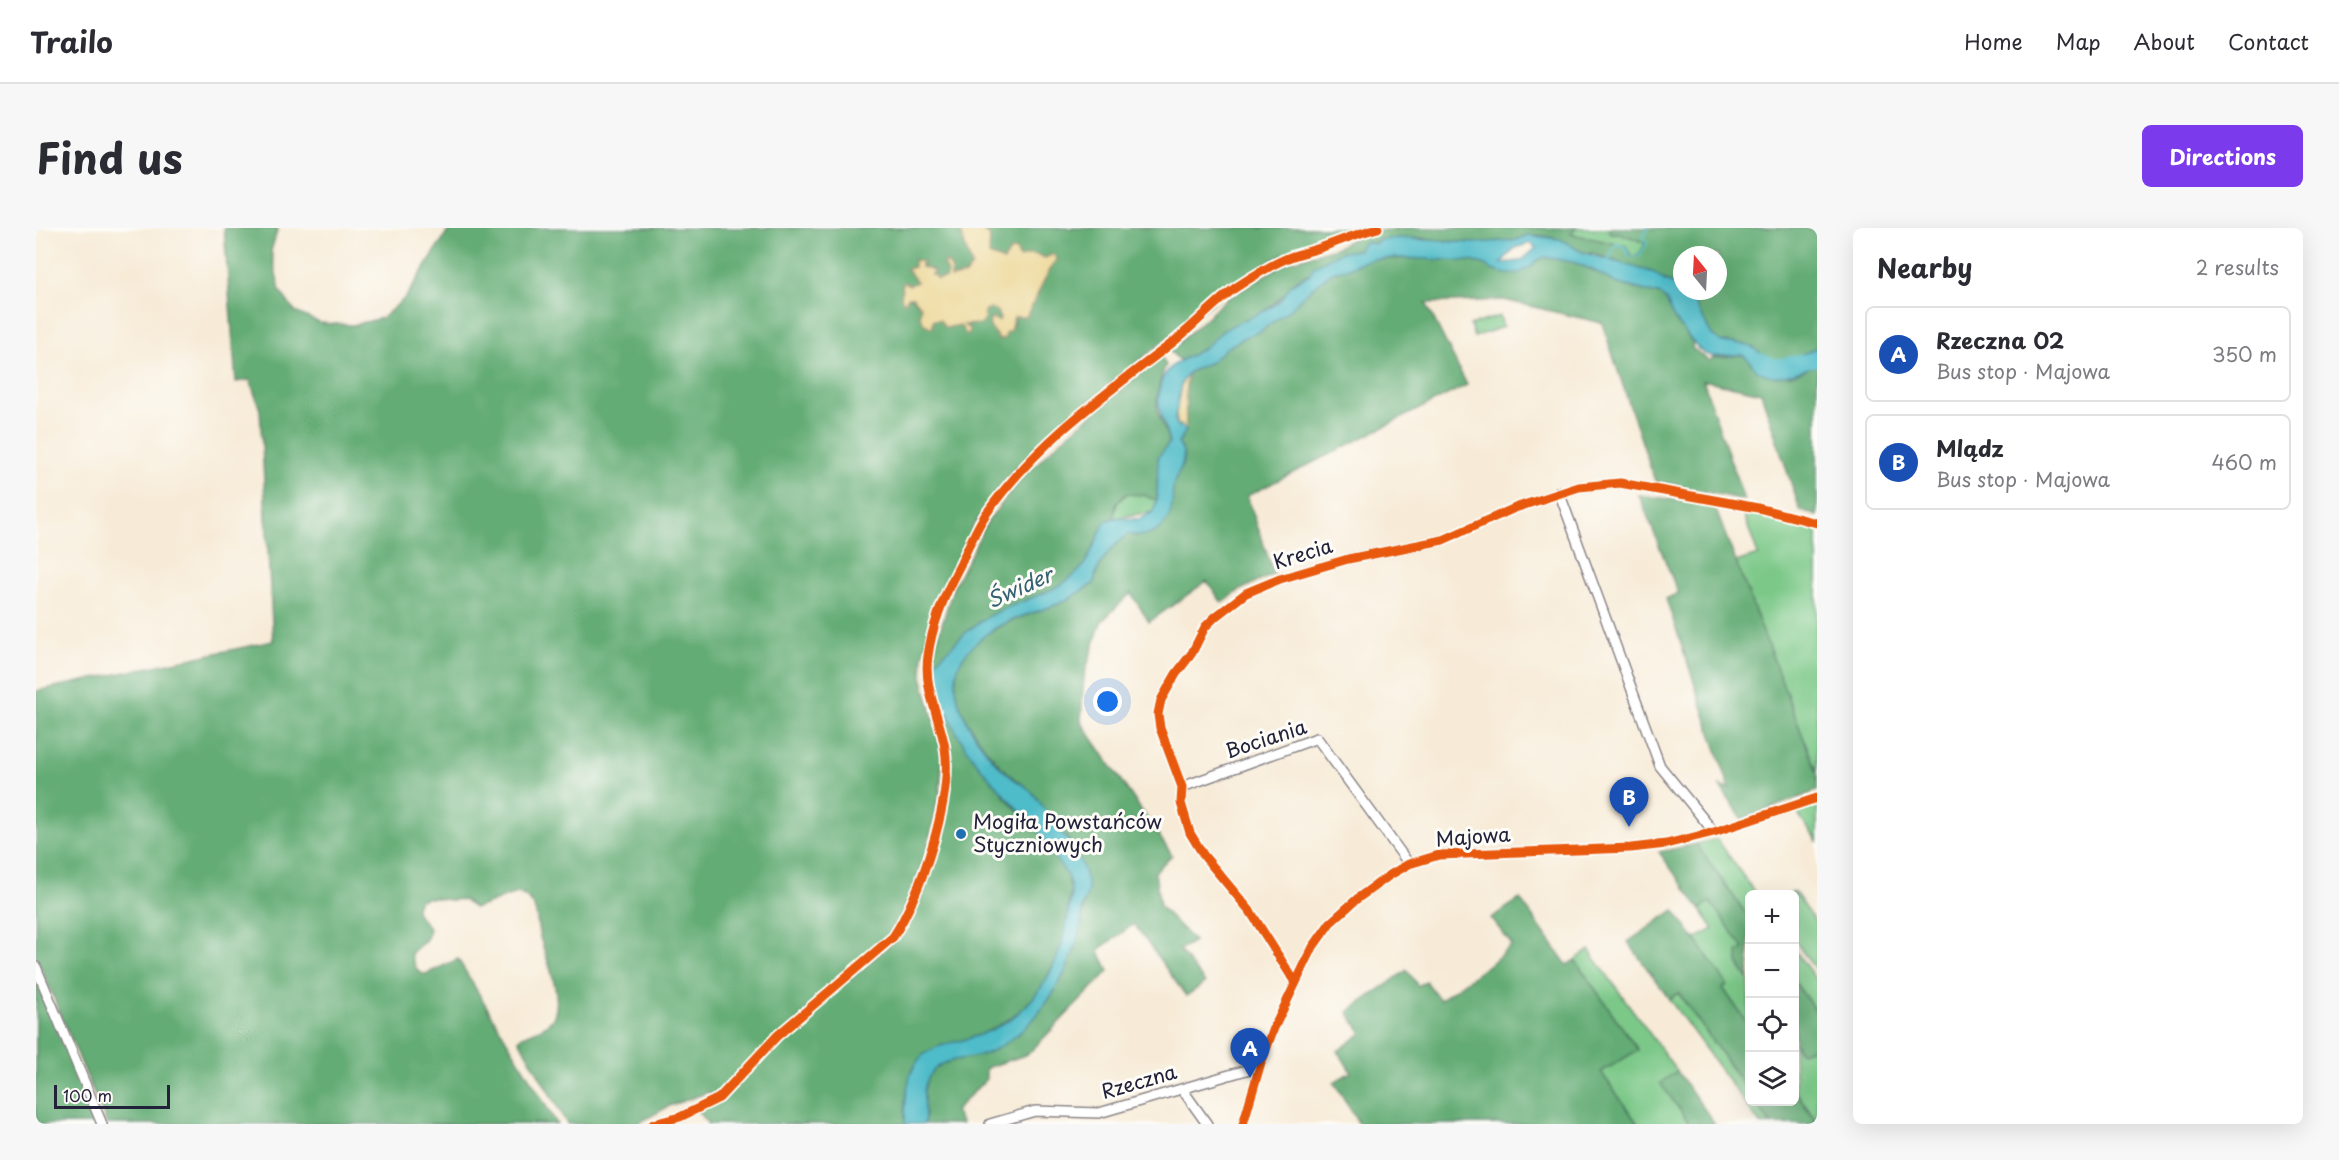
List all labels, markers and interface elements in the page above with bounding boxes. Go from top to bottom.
text: Trailo [30,20,113,63]
text: Home [1964,25,2023,57]
text: Map [2056,25,2101,57]
text: About [2134,25,2195,57]
text: Contact [2228,25,2309,57]
text: Find us [36,125,183,188]
button: Directions [2142,125,2303,187]
north arrow [1673,246,1727,300]
text: Nearby [1877,248,1972,287]
text: 2 results [2196,252,2279,282]
text: Rzeczna 02 [1936,323,2064,356]
text: A [1891,339,1906,369]
text: 350 m [2212,339,2277,369]
text: Bus stop · Majowa [1936,356,2110,386]
text: Mlądz [1936,431,2004,464]
text: B [1892,447,1905,477]
text: 460 m [2211,447,2277,477]
text: Bus stop · Majowa [1936,464,2110,494]
street label: Krecia [1269,530,1337,576]
water label: Świder [981,557,1059,615]
your location [1093,687,1122,716]
street label: Bociania [1221,711,1311,765]
pin: B [1610,778,1648,827]
place label: Mogiła Powstańców Styczniowych [973,806,1162,859]
street label: Majowa [1435,818,1512,854]
marker: Mogiła Powstańców Styczniowych [954,827,968,841]
map controls [1745,890,1799,1106]
button: + [1745,890,1799,944]
button: − [1745,944,1799,998]
button: locate [1745,998,1799,1052]
pin: A [1230,1028,1270,1078]
button: layers [1745,1052,1799,1106]
street label: Rzeczna [1097,1056,1181,1106]
scale bar [54,1082,170,1110]
text: 100 m [63,1083,112,1107]

